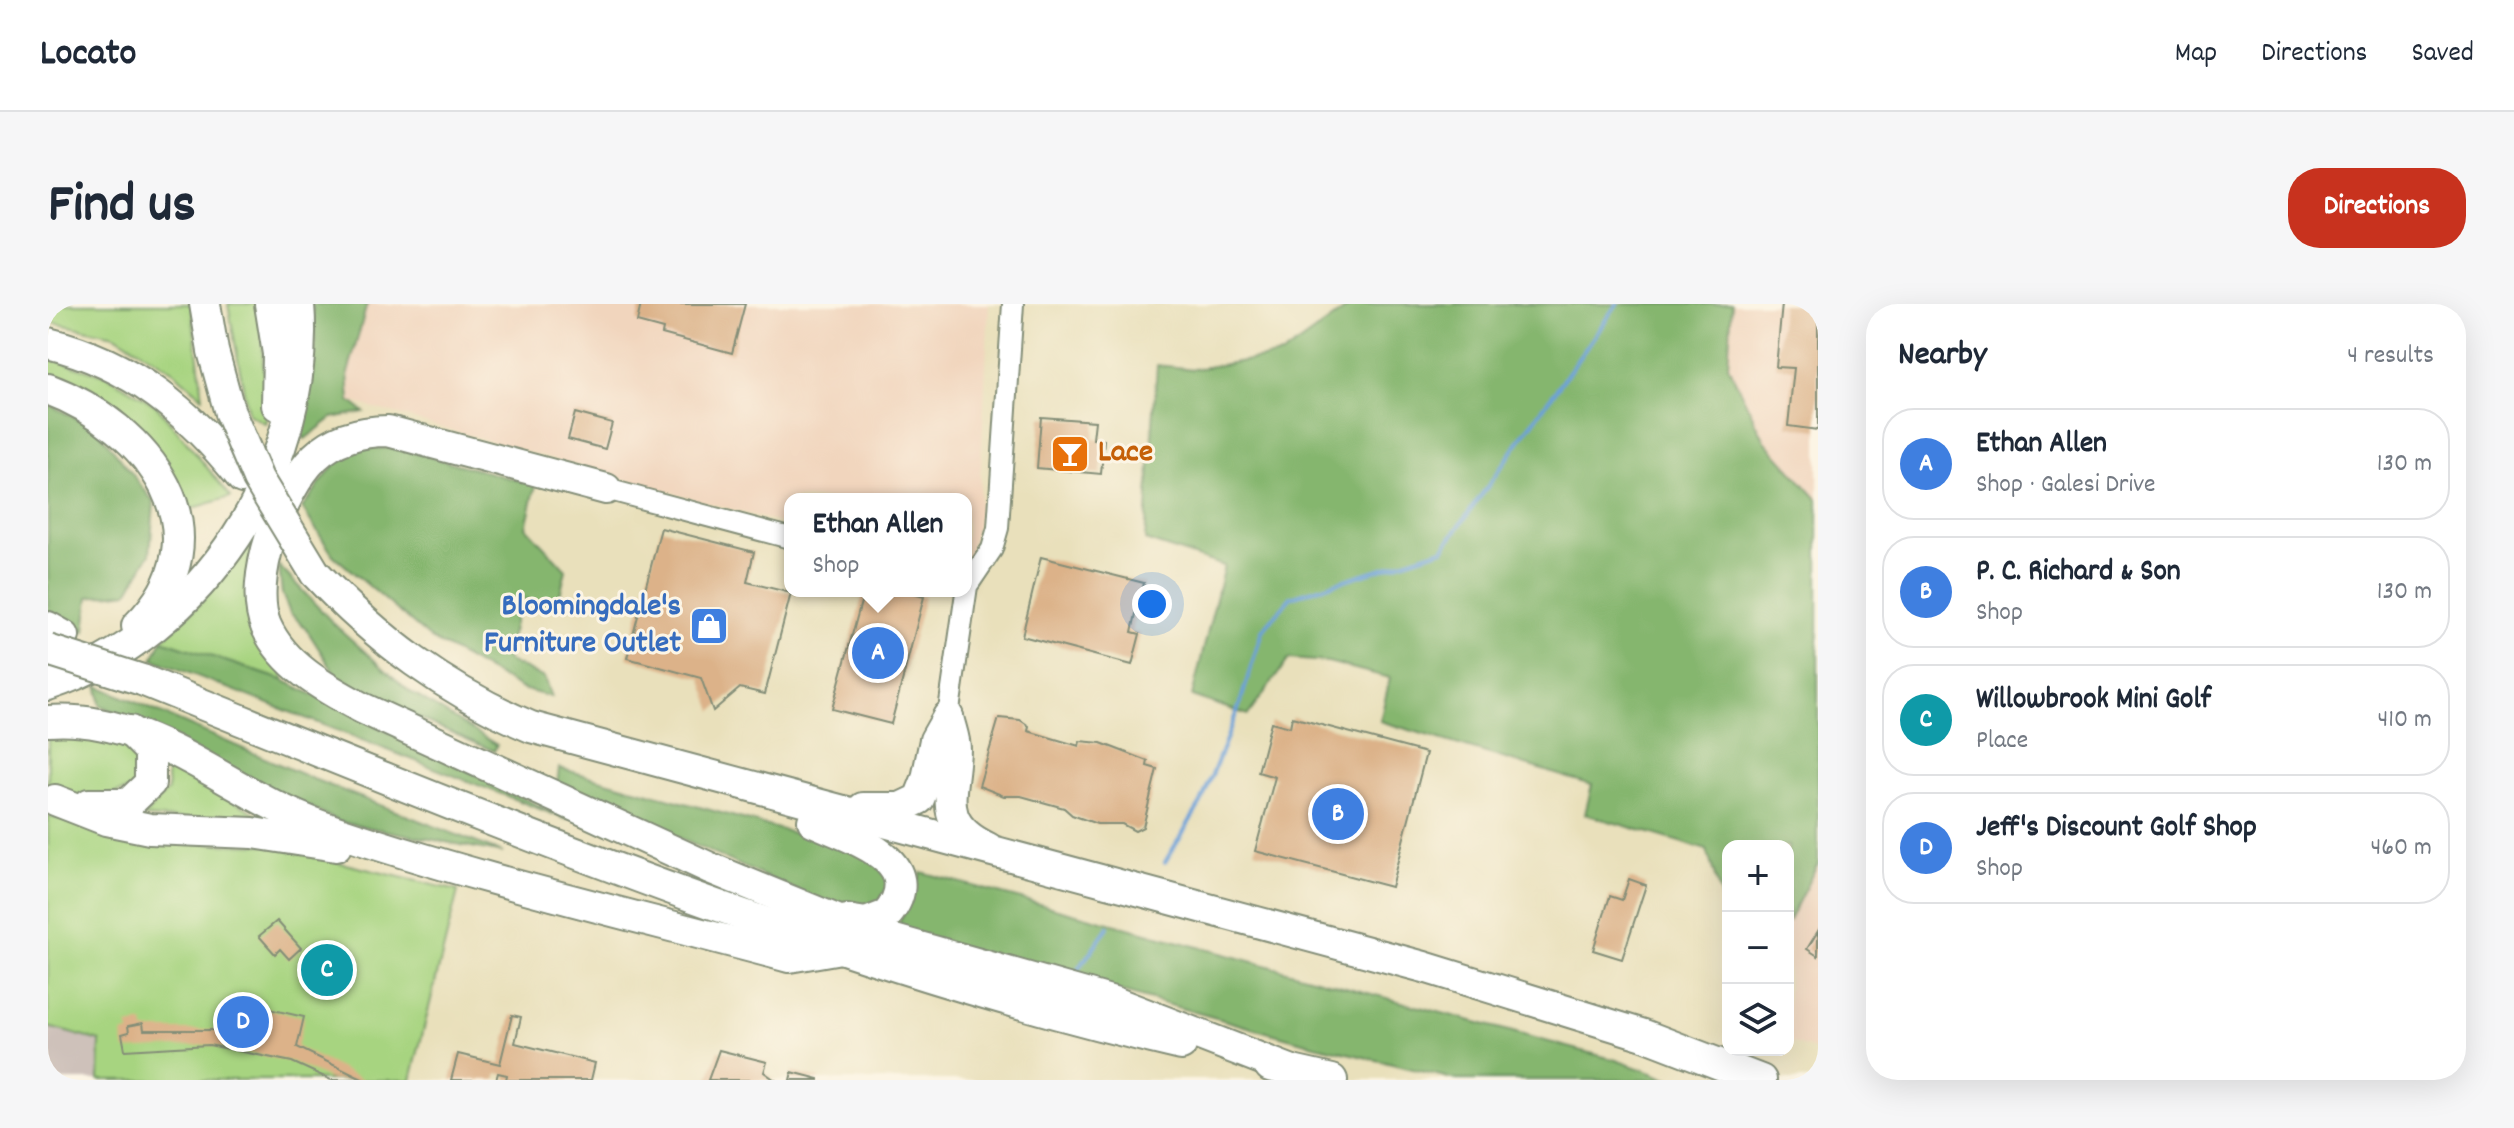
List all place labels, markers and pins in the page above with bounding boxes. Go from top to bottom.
place label: Lace [1098,431,1153,477]
bar icon: Lace [1049,433,1091,475]
place label: Bloomingdale's Furniture Outlet [484,585,681,668]
shop icon: Bloomingdale's Furniture Outlet [688,605,730,647]
pin: A [852,623,904,683]
pin: B [1312,784,1364,844]
pin: C [301,940,353,1000]
pin: D [217,992,269,1052]

